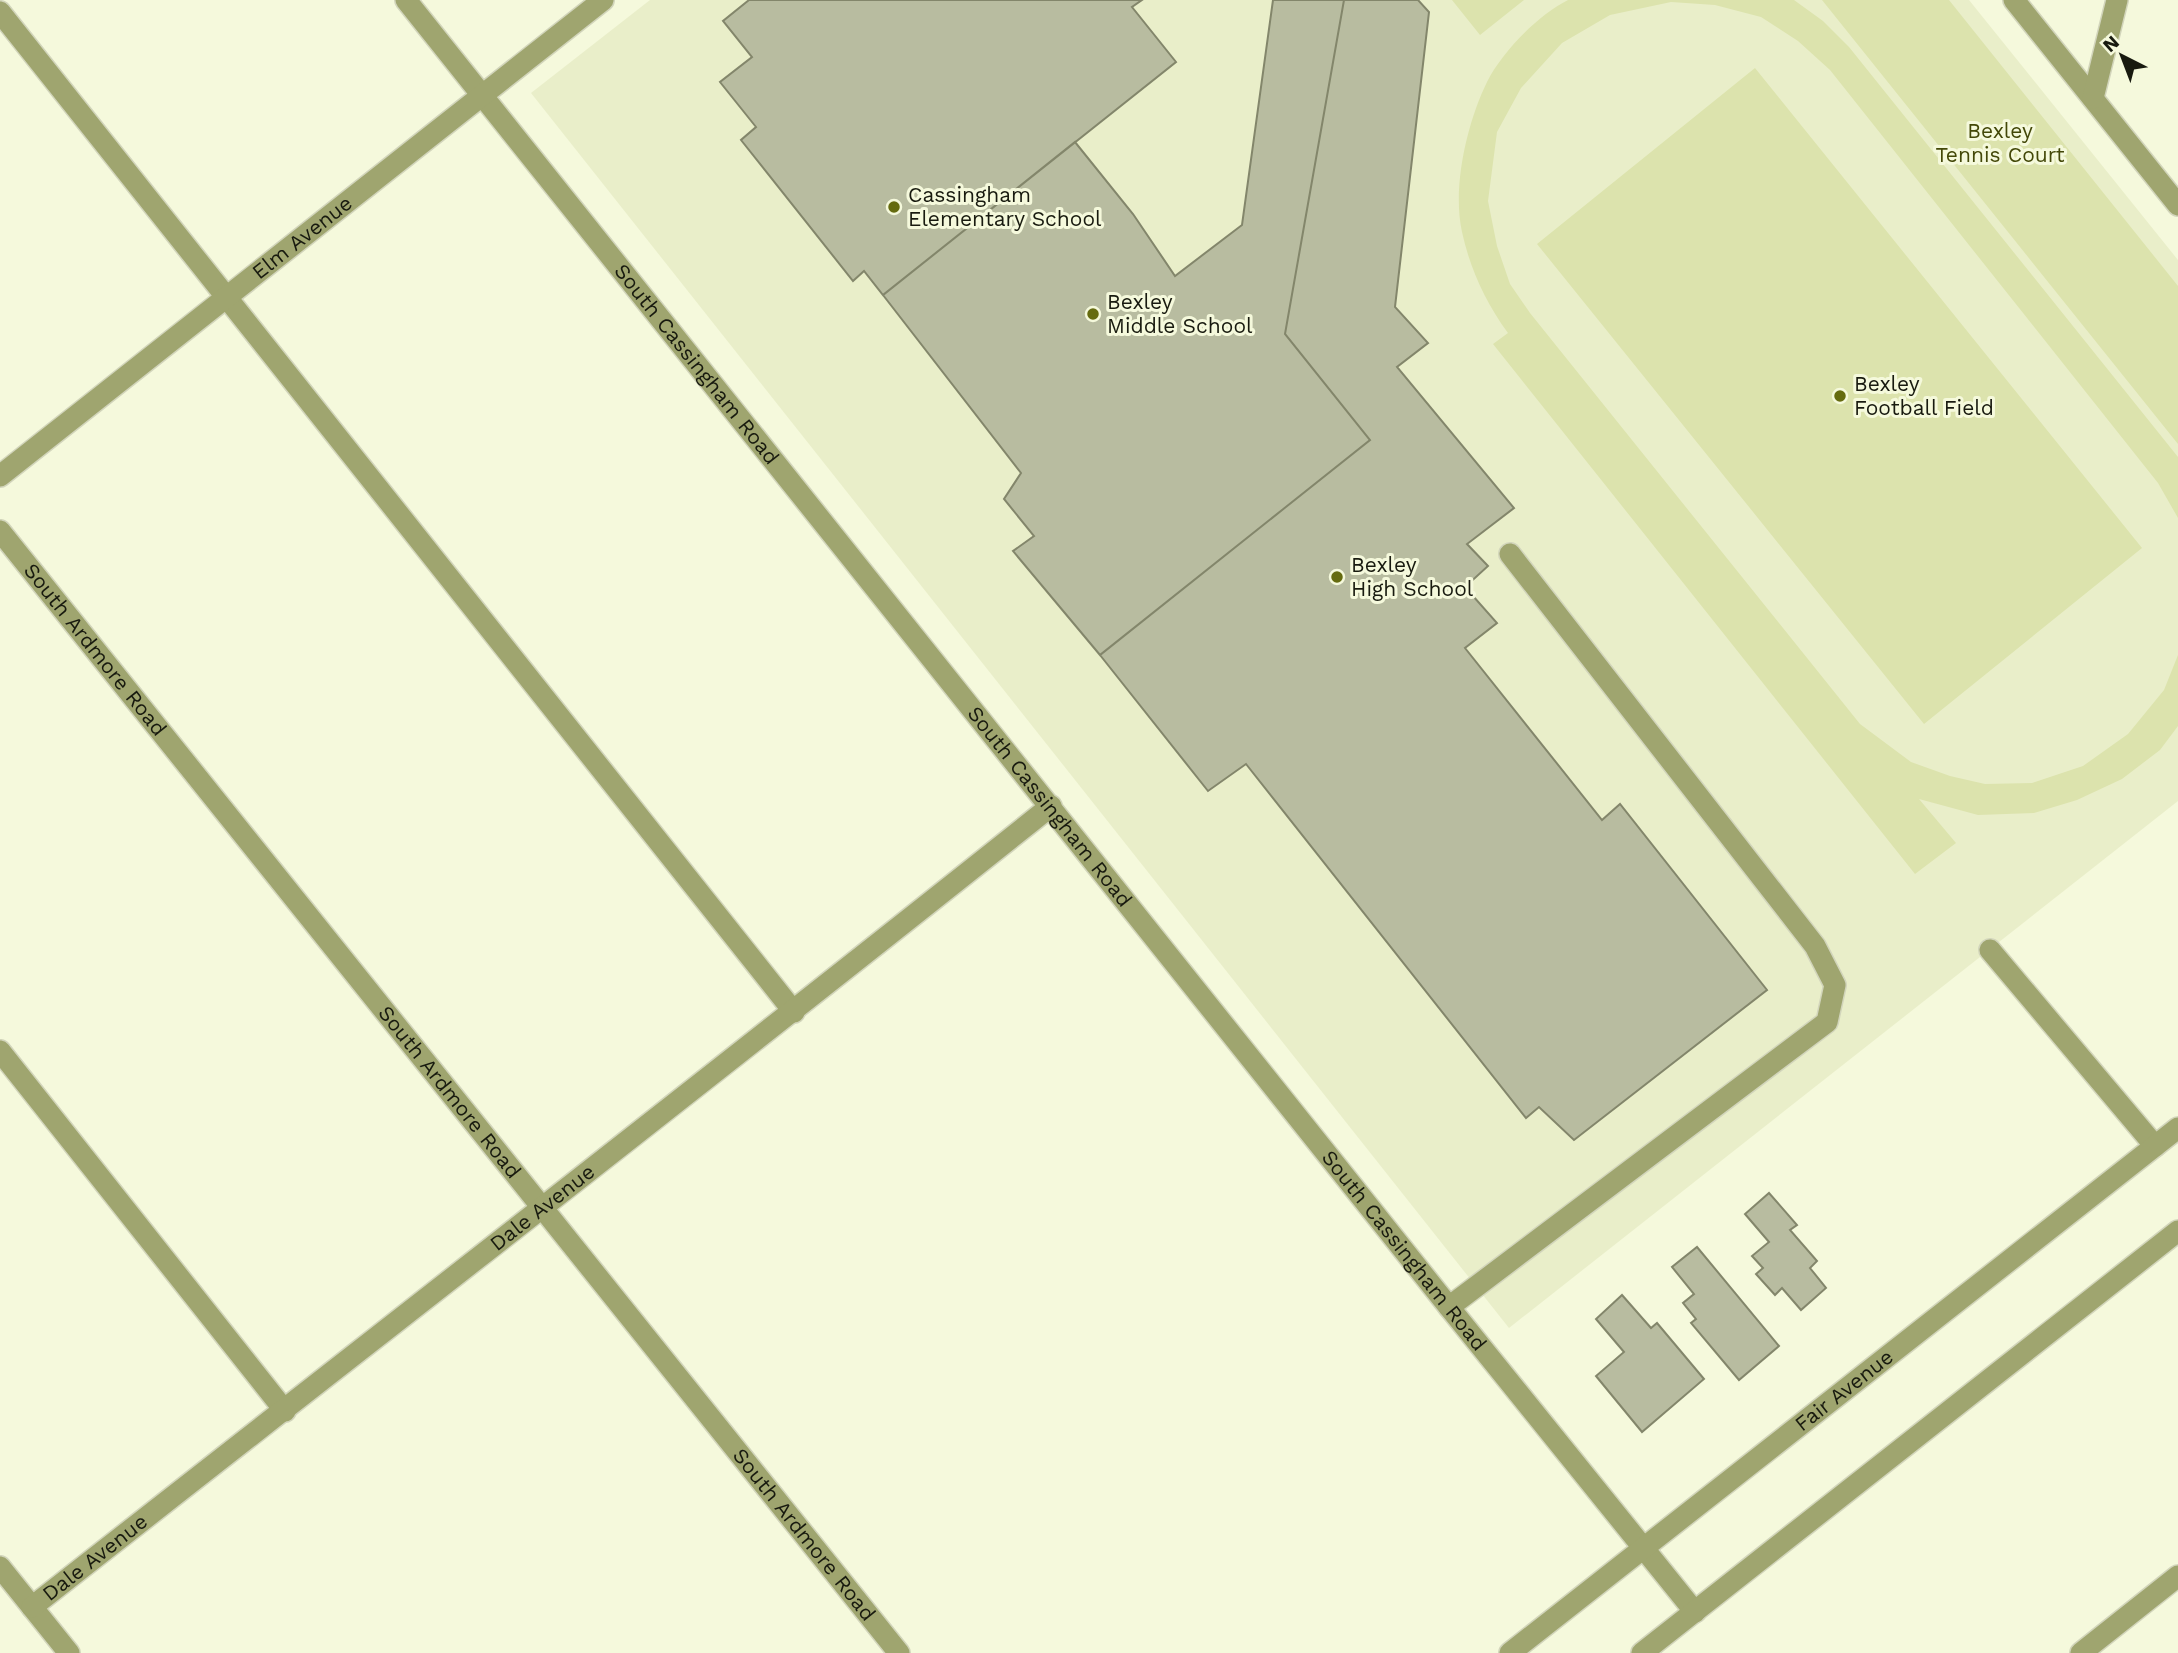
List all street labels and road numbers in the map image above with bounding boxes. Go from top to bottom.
street label: Elm Avenue [247,190,357,284]
street label: South Cassingham Road [609,259,785,469]
street label: South Ardmore Road [19,558,172,741]
street label: South Cassingham Road [962,701,1138,912]
street label: South Ardmore Road [373,1001,527,1183]
street label: South Cassingham Road [1317,1145,1492,1356]
street label: Dale Avenue [485,1158,599,1256]
street label: Fair Avenue [1790,1344,1898,1436]
street label: South Ardmore Road [728,1443,881,1626]
street label: Dale Avenue [37,1508,152,1606]

